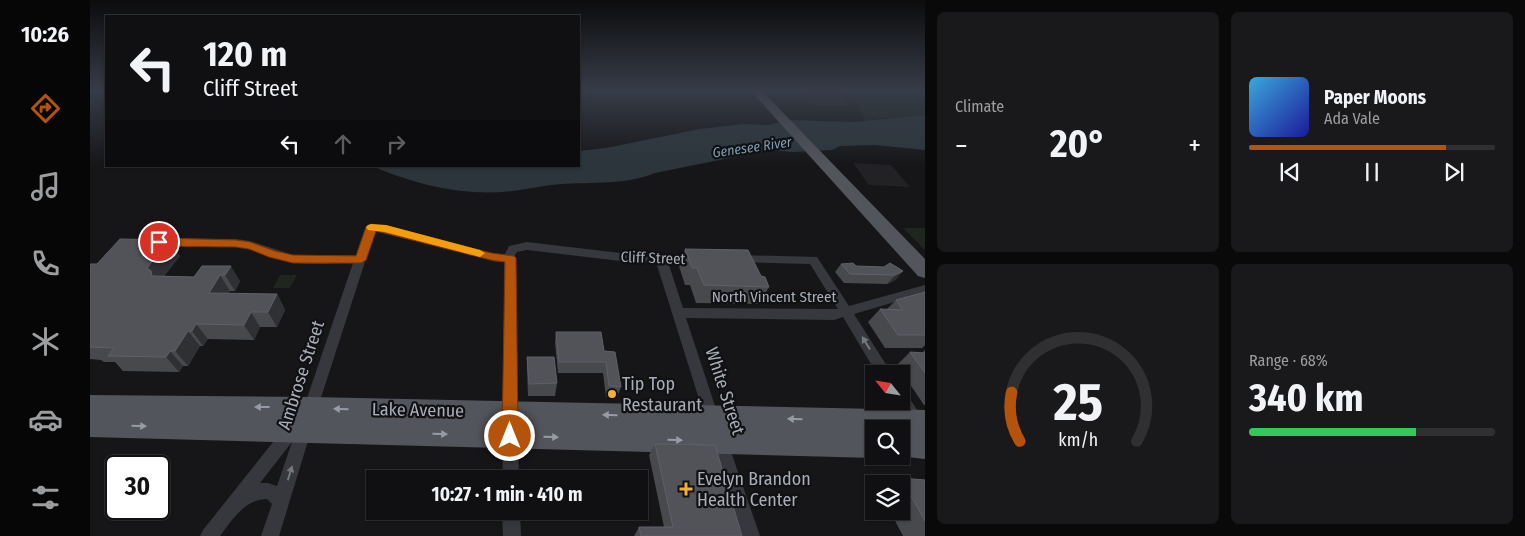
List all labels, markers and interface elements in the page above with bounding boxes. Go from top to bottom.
text: 10:26 [21,21,69,48]
text: 120 m [203,33,287,75]
icon: left [120,35,185,100]
text: Cliff Street [203,75,298,102]
text: Paper Moons [1324,86,1426,109]
icon: directions [28,91,63,126]
text: Climate [955,97,1004,116]
text: Ada Vale [1324,109,1380,128]
text: 20° [1050,121,1106,167]
text: − [955,129,968,162]
text: + [1188,129,1201,162]
icon: left [276,130,304,158]
icon: ahead [329,130,357,158]
icon: right [382,130,410,158]
water label: Genesee River [711,133,794,161]
icon: previous [1276,158,1304,186]
icon: pause [1358,158,1386,186]
icon: next [1440,158,1468,186]
icon: music [28,169,63,204]
pin [138,221,180,263]
icon: arrive [145,228,173,256]
icon: phone [28,246,63,281]
street label: Cliff Street [620,248,686,268]
street label: North Vincent Street [712,288,836,306]
street label: Ambrose Street [273,318,329,432]
icon: climate [28,324,63,359]
one-way arrow [861,337,870,350]
street label: White Street [701,345,749,438]
text: Range · 68% [1249,351,1328,370]
north arrow [865,365,910,410]
map controls [865,365,910,520]
text: 25 [1052,371,1103,434]
place label: Tip Top Restaurant [622,373,702,416]
text: 340 km [1249,375,1363,421]
marker: Tip Top Restaurant [606,388,618,400]
street label: Lake Avenue [372,398,464,422]
icon: car [28,402,63,437]
one-way arrow [254,403,270,411]
one-way arrow [332,404,348,412]
position arrow [483,409,535,461]
one-way arrow [602,410,618,418]
one-way arrow [787,415,803,423]
button: search [865,420,910,465]
one-way arrow [131,423,147,431]
text: km/h [1058,429,1098,451]
one-way arrow [433,431,449,439]
one-way arrow [543,433,559,441]
one-way arrow [667,436,683,444]
speed limit sign: 30 [105,455,170,520]
one-way arrow [287,465,294,480]
place label: Evelyn Brandon Health Center [697,468,811,511]
button: layers [865,475,910,520]
icon: filters [28,480,63,515]
marker: Evelyn Brandon Health Center [679,482,693,496]
text: 10:27 · 1 min · 410 m [432,483,582,506]

